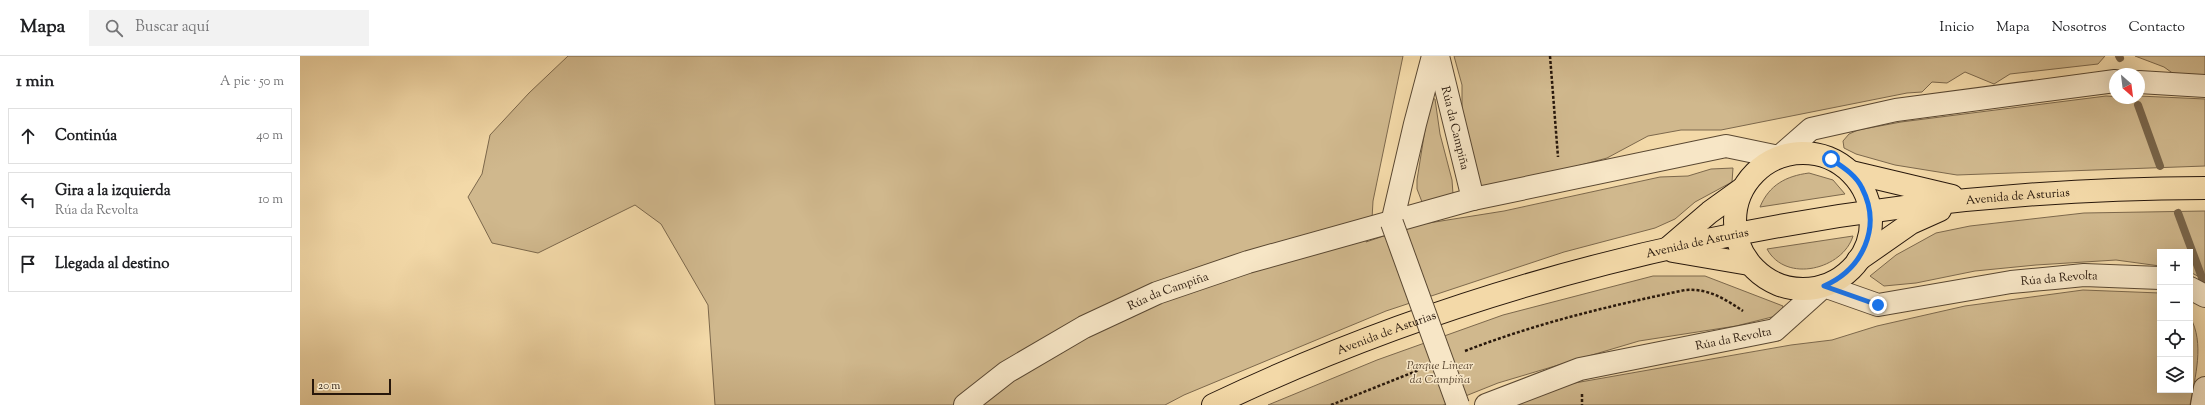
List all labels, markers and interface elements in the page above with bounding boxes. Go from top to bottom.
search box [89,10,369,46]
text: Mapa [20,14,65,41]
icon: search [103,17,125,39]
text: Buscar aquí [135,17,209,38]
text: Inicio [1940,18,1974,38]
text: Mapa [1996,18,2030,38]
text: Nosotros [2052,18,2107,38]
text: Contacto [2129,18,2185,38]
north arrow [2109,68,2145,104]
text: 1 min [16,70,54,94]
text: A pie · 50 m [220,73,284,91]
street label: Rúa da Campiña [1436,84,1474,172]
icon: ahead [17,125,39,147]
text: Continúa [55,126,117,147]
text: 40 m [256,127,283,145]
route start [1822,150,1840,168]
text: Gira a la izquierda [55,181,171,202]
street label: Avenida de Asturias [1965,184,2071,210]
icon: left [17,189,39,211]
text: 10 m [258,191,283,209]
text: Rúa da Revolta [55,202,139,220]
street label: Avenida de Asturias [1644,224,1751,263]
map controls [2157,249,2193,393]
button: + [2157,249,2193,285]
icon: arrive [17,253,39,275]
text: Llegada al destino [55,254,170,275]
street label: Rúa da Revolta [2020,267,2098,291]
street label: Rúa da Campiña [1125,268,1212,316]
button: − [2157,285,2193,321]
route end [1869,296,1887,314]
street label: Avenida de Asturias [1334,307,1439,360]
button: locate [2157,321,2193,357]
street label: Rúa da Revolta [1694,323,1774,356]
park label: Parque Linear da Campiña [1407,357,1474,389]
button: layers [2157,357,2193,393]
scale bar [312,377,391,396]
text: 20 m [318,378,340,394]

